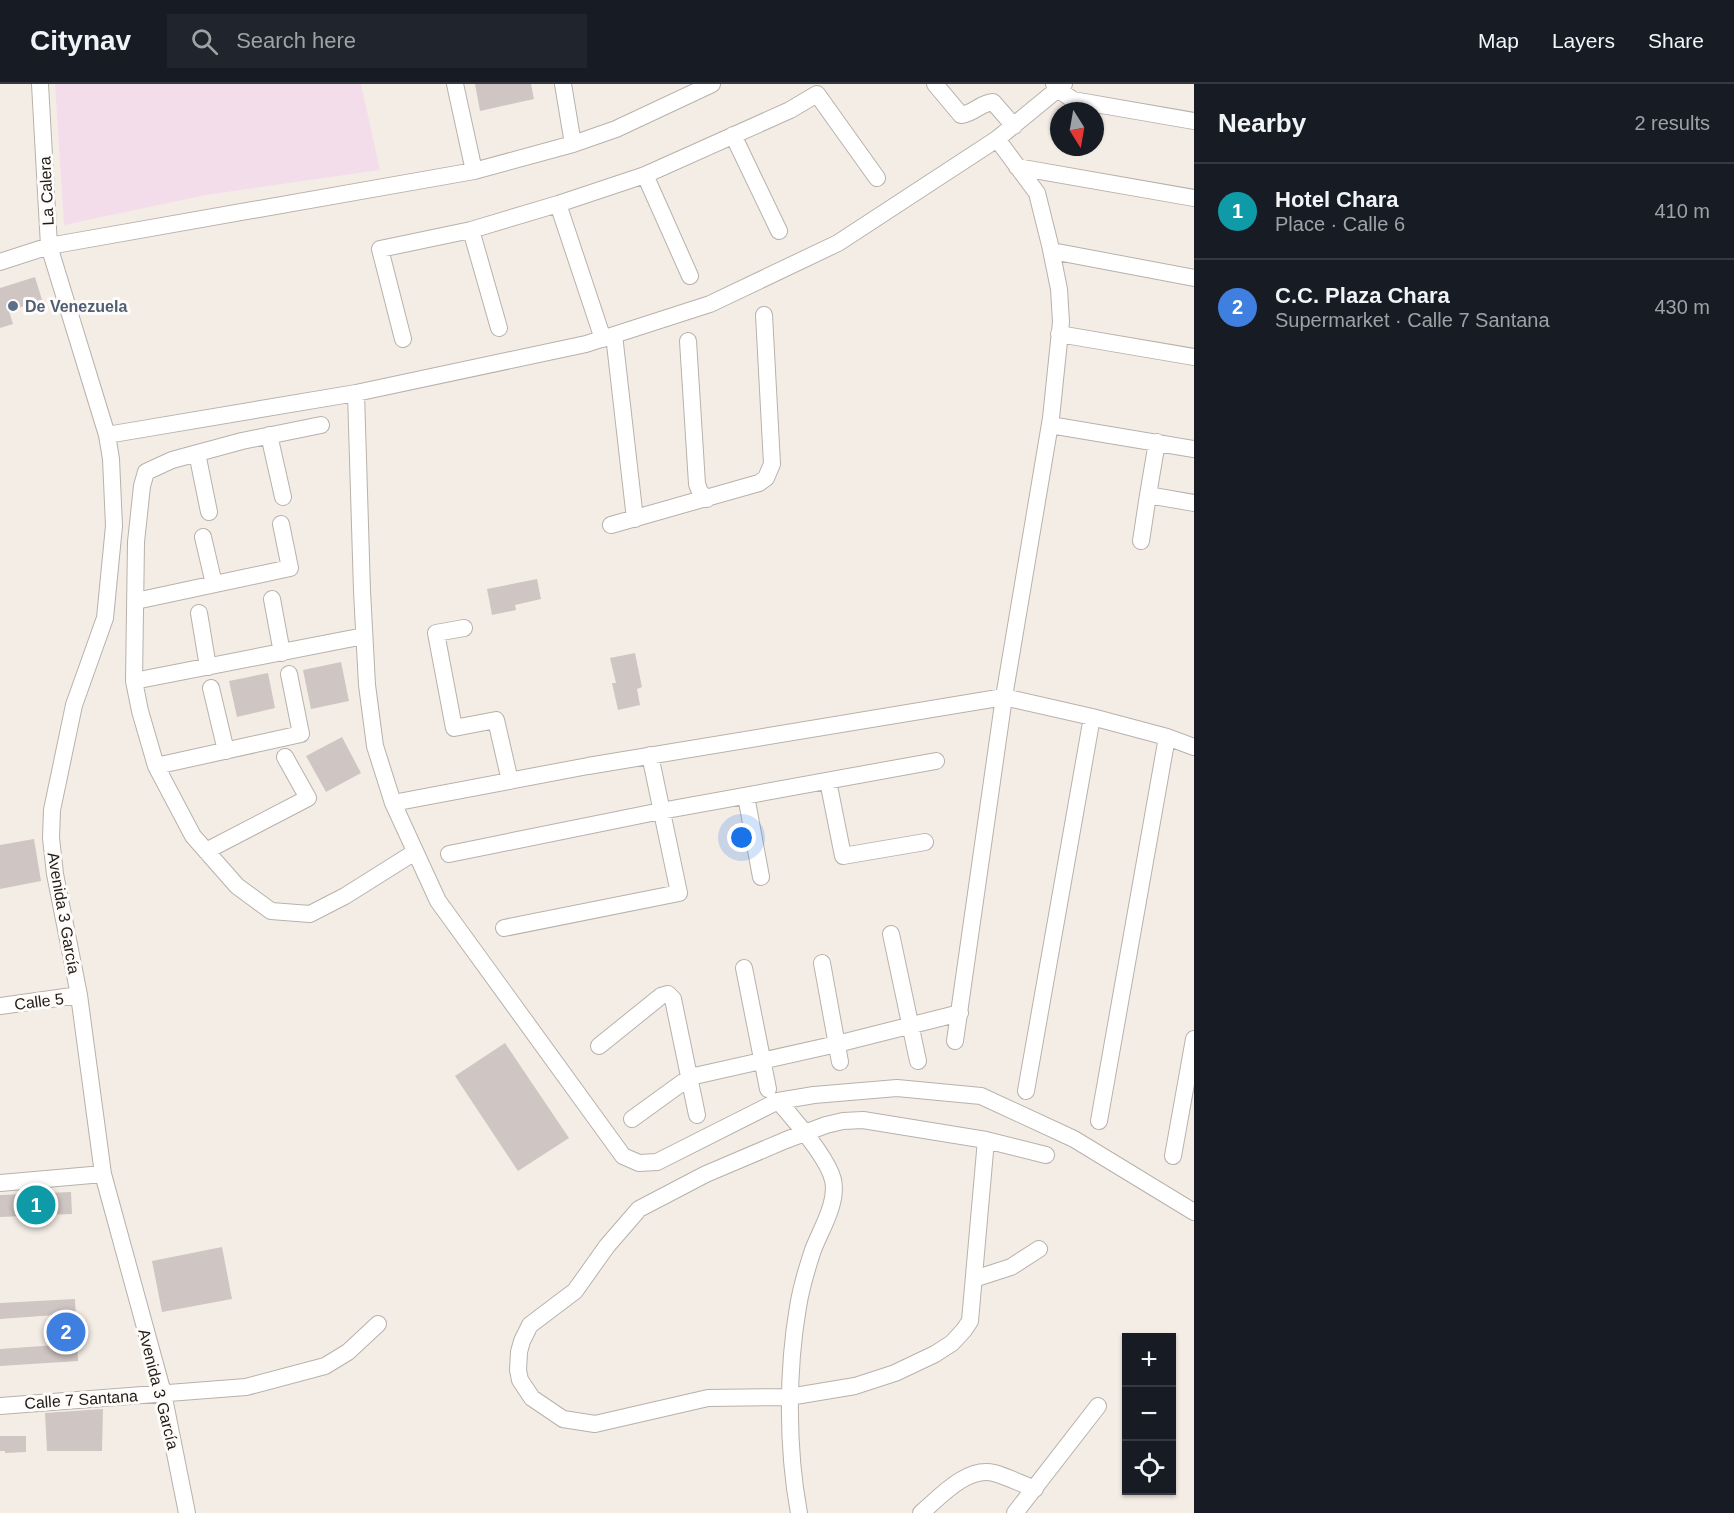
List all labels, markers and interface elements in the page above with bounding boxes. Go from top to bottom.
search box [167,14,587,68]
text: Citynav [30,25,131,56]
icon: search [188,25,221,58]
text: Search here [236,28,356,53]
text: Map [1478,29,1519,52]
text: Layers [1552,29,1615,52]
text: Share [1648,29,1704,52]
north arrow [1050,102,1104,156]
text: Nearby [1218,108,1306,138]
text: 2 results [1634,112,1710,134]
street label: La Calera [36,156,57,226]
text: Hotel Chara [1275,187,1398,212]
text: 1 [1232,200,1243,222]
text: 410 m [1654,200,1710,222]
text: Place · Calle 6 [1275,213,1405,235]
text: C.C. Plaza Chara [1275,283,1450,308]
text: 2 [1232,296,1243,318]
text: 430 m [1654,296,1710,318]
place label: De Venezuela [25,298,127,315]
marker: De Venezuela [6,299,20,313]
text: Supermarket · Calle 7 Santana [1275,309,1550,331]
your location [727,823,756,852]
street label: Avenida 3 García [44,851,83,975]
street label: Calle 5 [13,990,65,1013]
pin: 1 [16,1182,56,1228]
pin: 2 [46,1310,86,1354]
street label: Avenida 3 García [135,1327,182,1451]
map controls [1122,1333,1176,1495]
button: + [1122,1333,1176,1387]
street label: Calle 7 Santana [24,1387,139,1412]
button: − [1122,1387,1176,1441]
button: locate [1122,1441,1176,1495]

